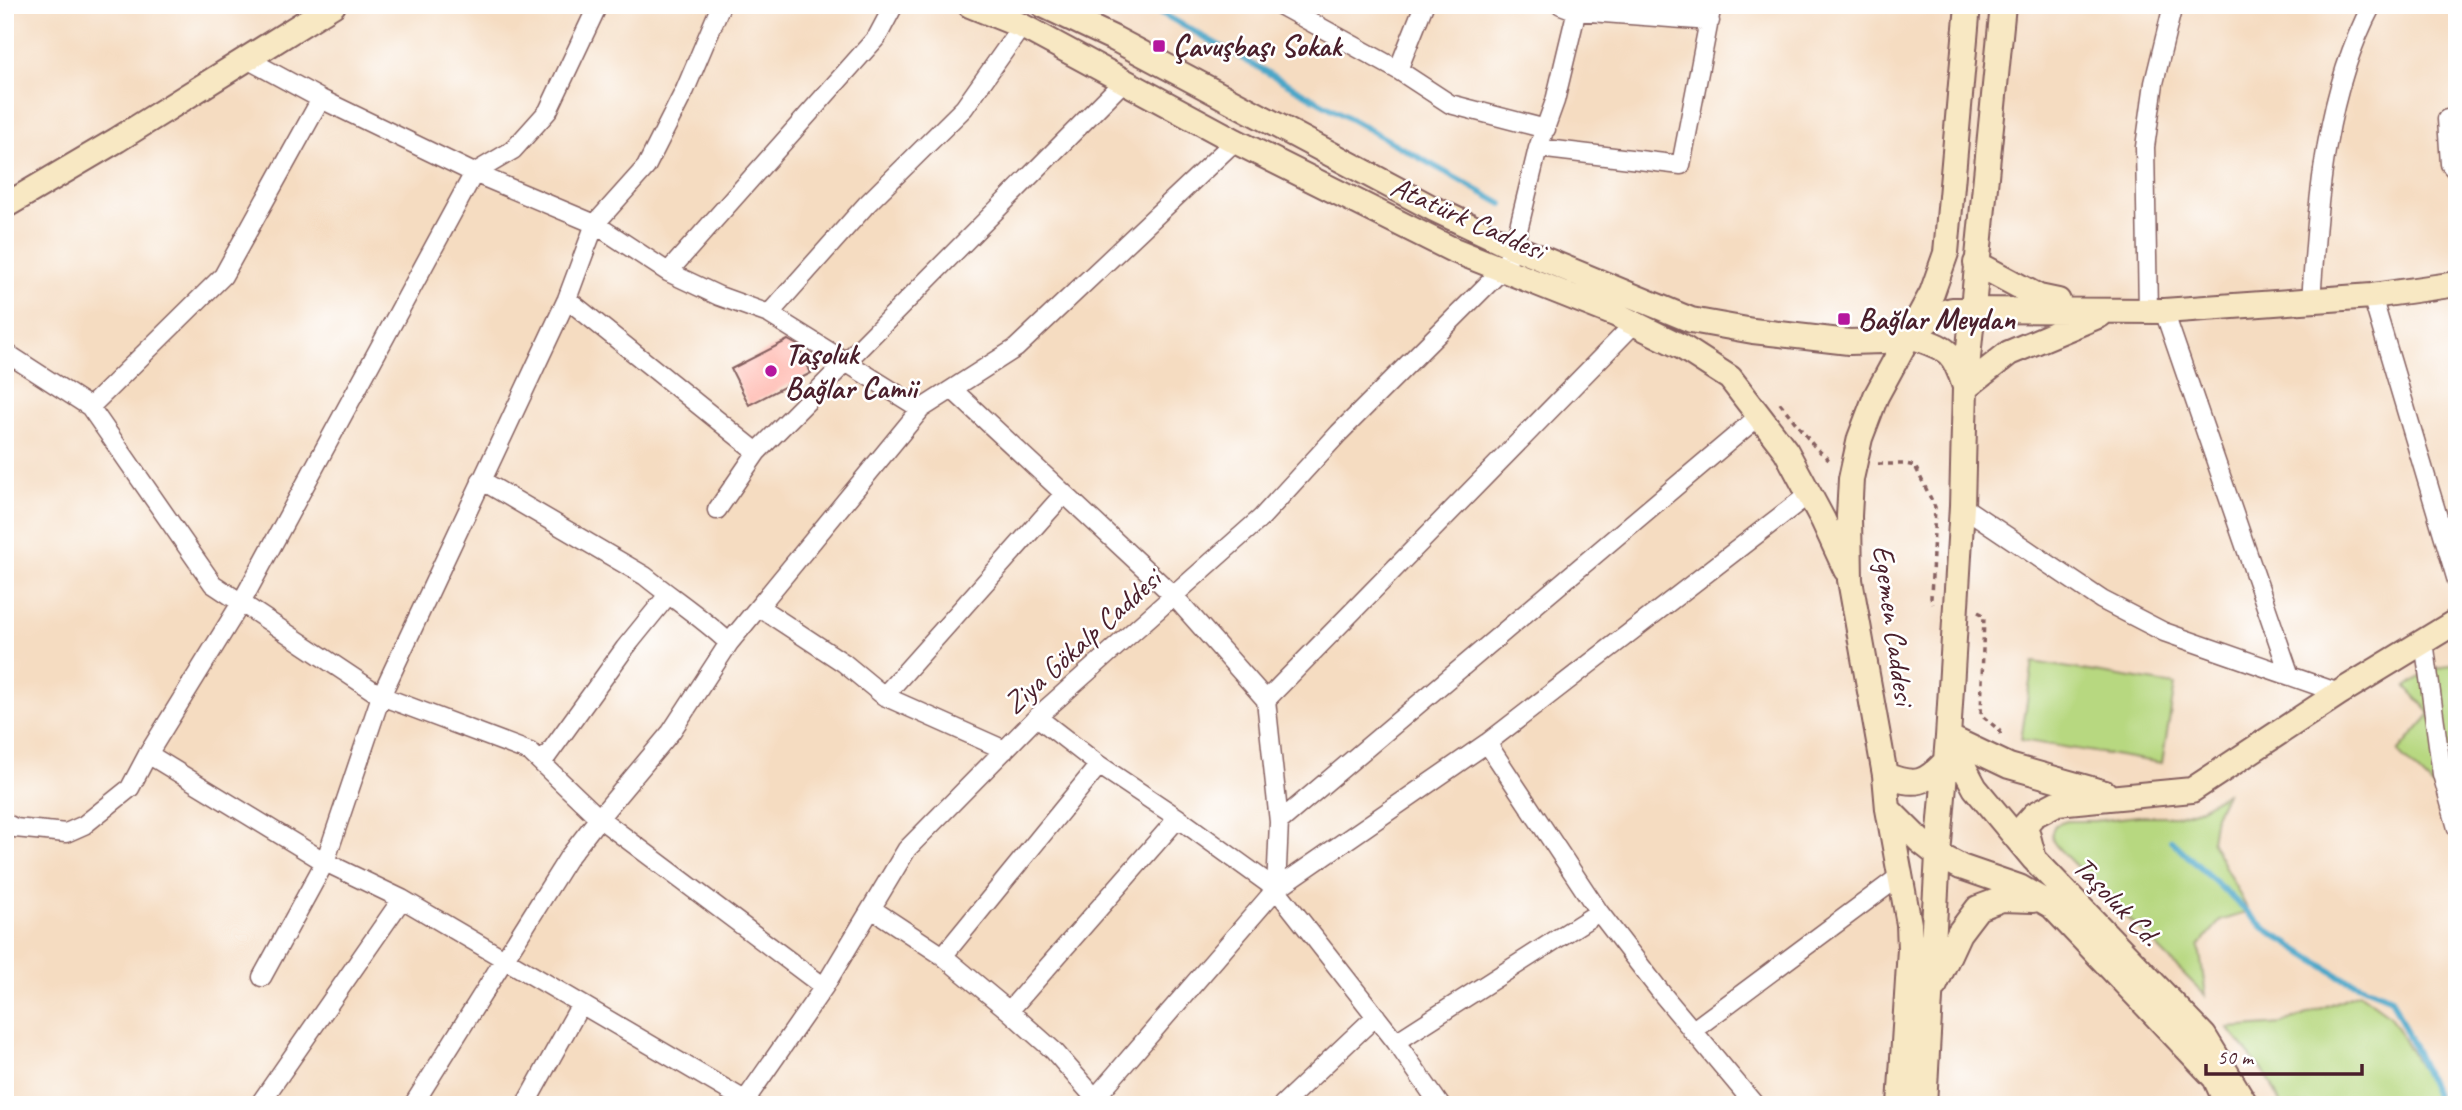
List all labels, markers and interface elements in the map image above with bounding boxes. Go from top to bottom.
place label: Çavuşbaşı Sokak [1173,27,1344,65]
marker: Çavuşbaşı Sokak [1151,38,1167,54]
street label: Atatürk Caddesi [1385,167,1554,270]
place label: Bağlar Meydan [1858,300,2016,338]
marker: Bağlar Meydan [1836,311,1852,327]
place label: Taşoluk Bağlar Camii [785,335,921,407]
marker: Taşoluk Bağlar Camii [763,363,779,379]
street label: Egemen Caddesi [1864,543,1924,711]
street label: Ziya Gökalp Caddesi [995,558,1171,722]
street label: Taşoluk Cd. [2065,848,2169,954]
scale bar [2206,1033,2362,1077]
text: 50 m [2217,1044,2255,1070]

